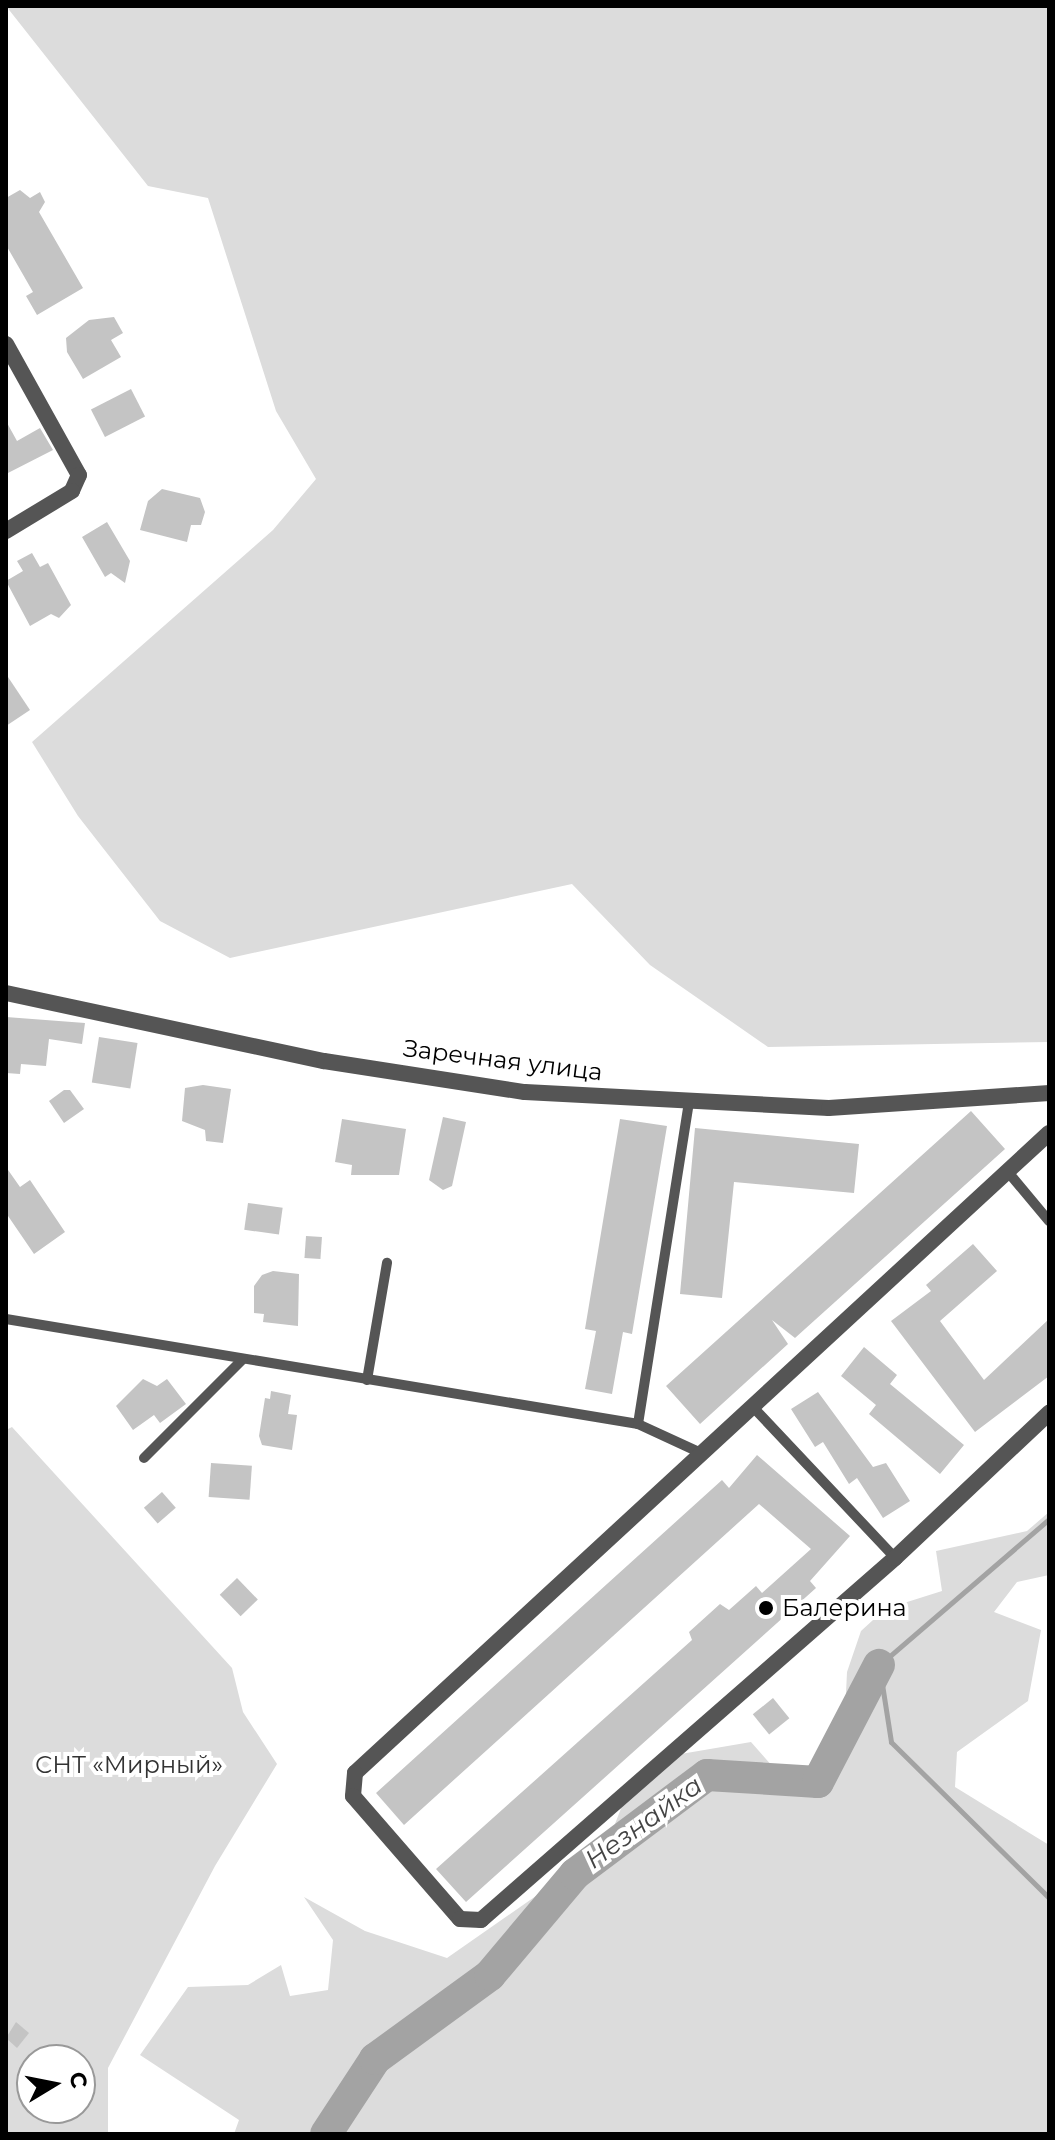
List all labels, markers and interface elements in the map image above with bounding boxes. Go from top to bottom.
street label: Заречная улица [402,1033,604,1087]
place label: Балерина [782,1594,907,1622]
marker: Балерина [757,1599,775,1617]
park label: СНТ «Мирный» [35,1751,223,1779]
water label: Незнайка [579,1770,709,1876]
north arrow [16,2044,96,2124]
text: С [63,2070,93,2090]

